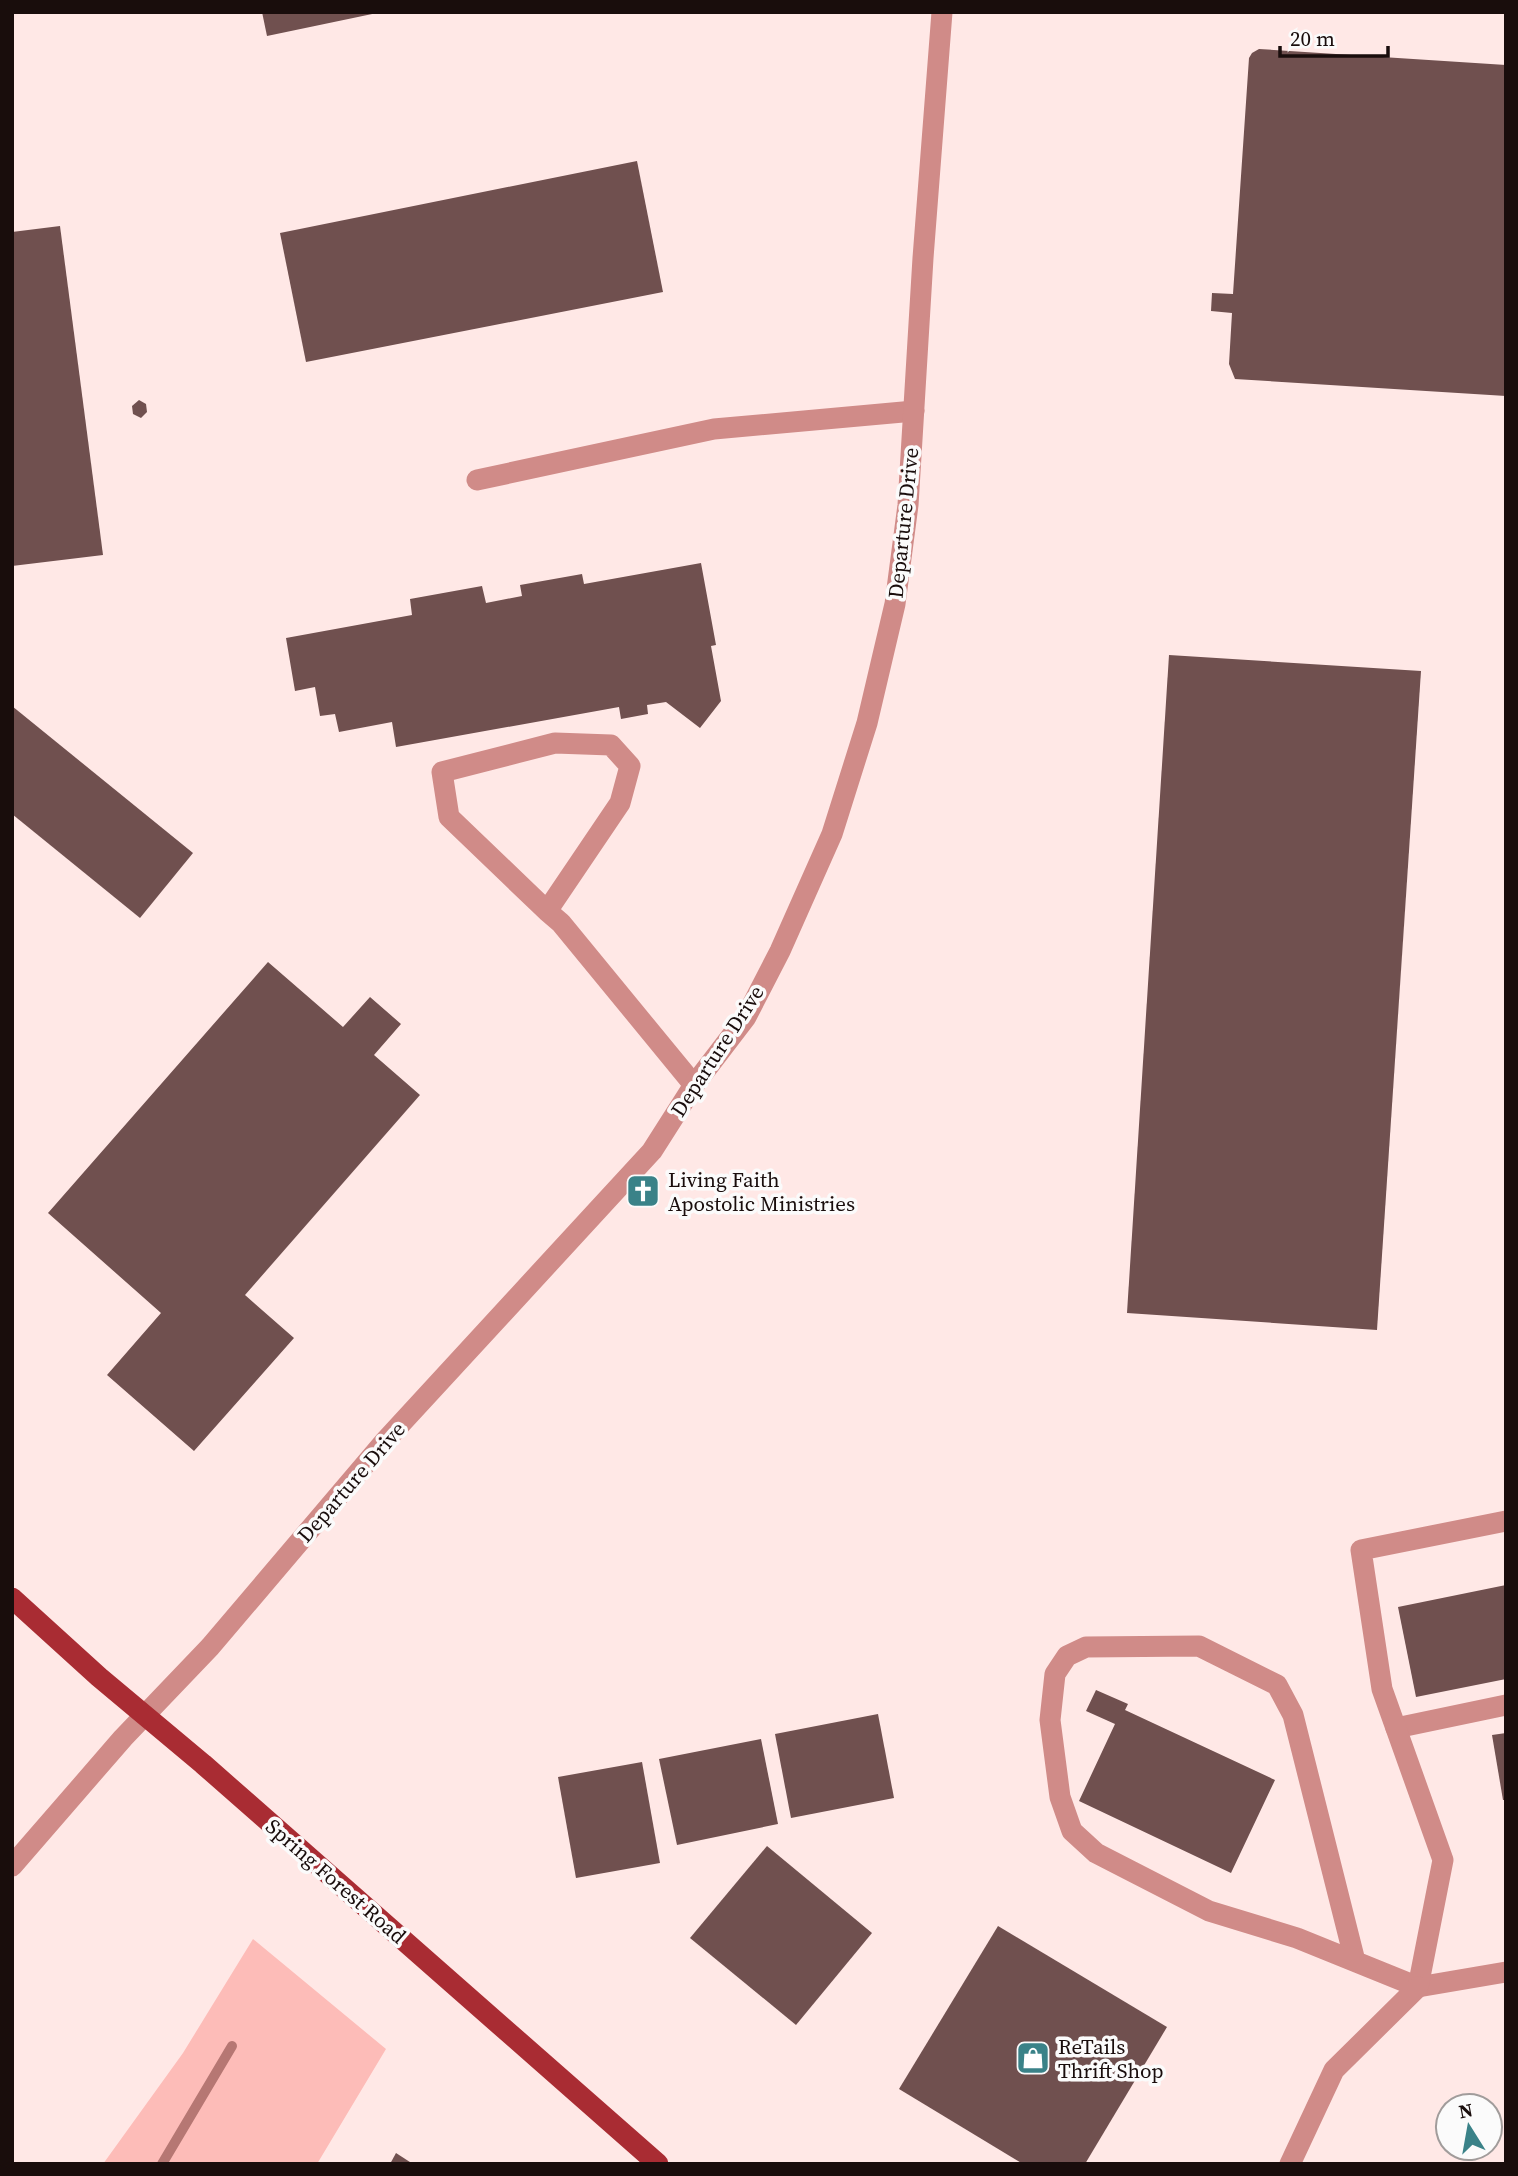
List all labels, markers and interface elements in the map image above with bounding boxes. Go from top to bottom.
scale bar [1280,14,1388,58]
text: 20 m [1290,24,1335,53]
street label: Departure Drive [881,446,925,600]
street label: Departure Drive [664,980,770,1122]
place label: Living Faith Apostolic Ministries [668,1165,855,1218]
church icon: Living Faith Apostolic Ministries [624,1172,662,1210]
street label: Departure Drive [290,1415,412,1549]
street label: Spring Forest Road [260,1812,412,1950]
place label: ReTails Thrift Shop [1058,2032,1164,2085]
shop icon: ReTails Thrift Shop [1014,2039,1052,2077]
north arrow [1434,2092,1504,2162]
text: N [1456,2096,1475,2124]

